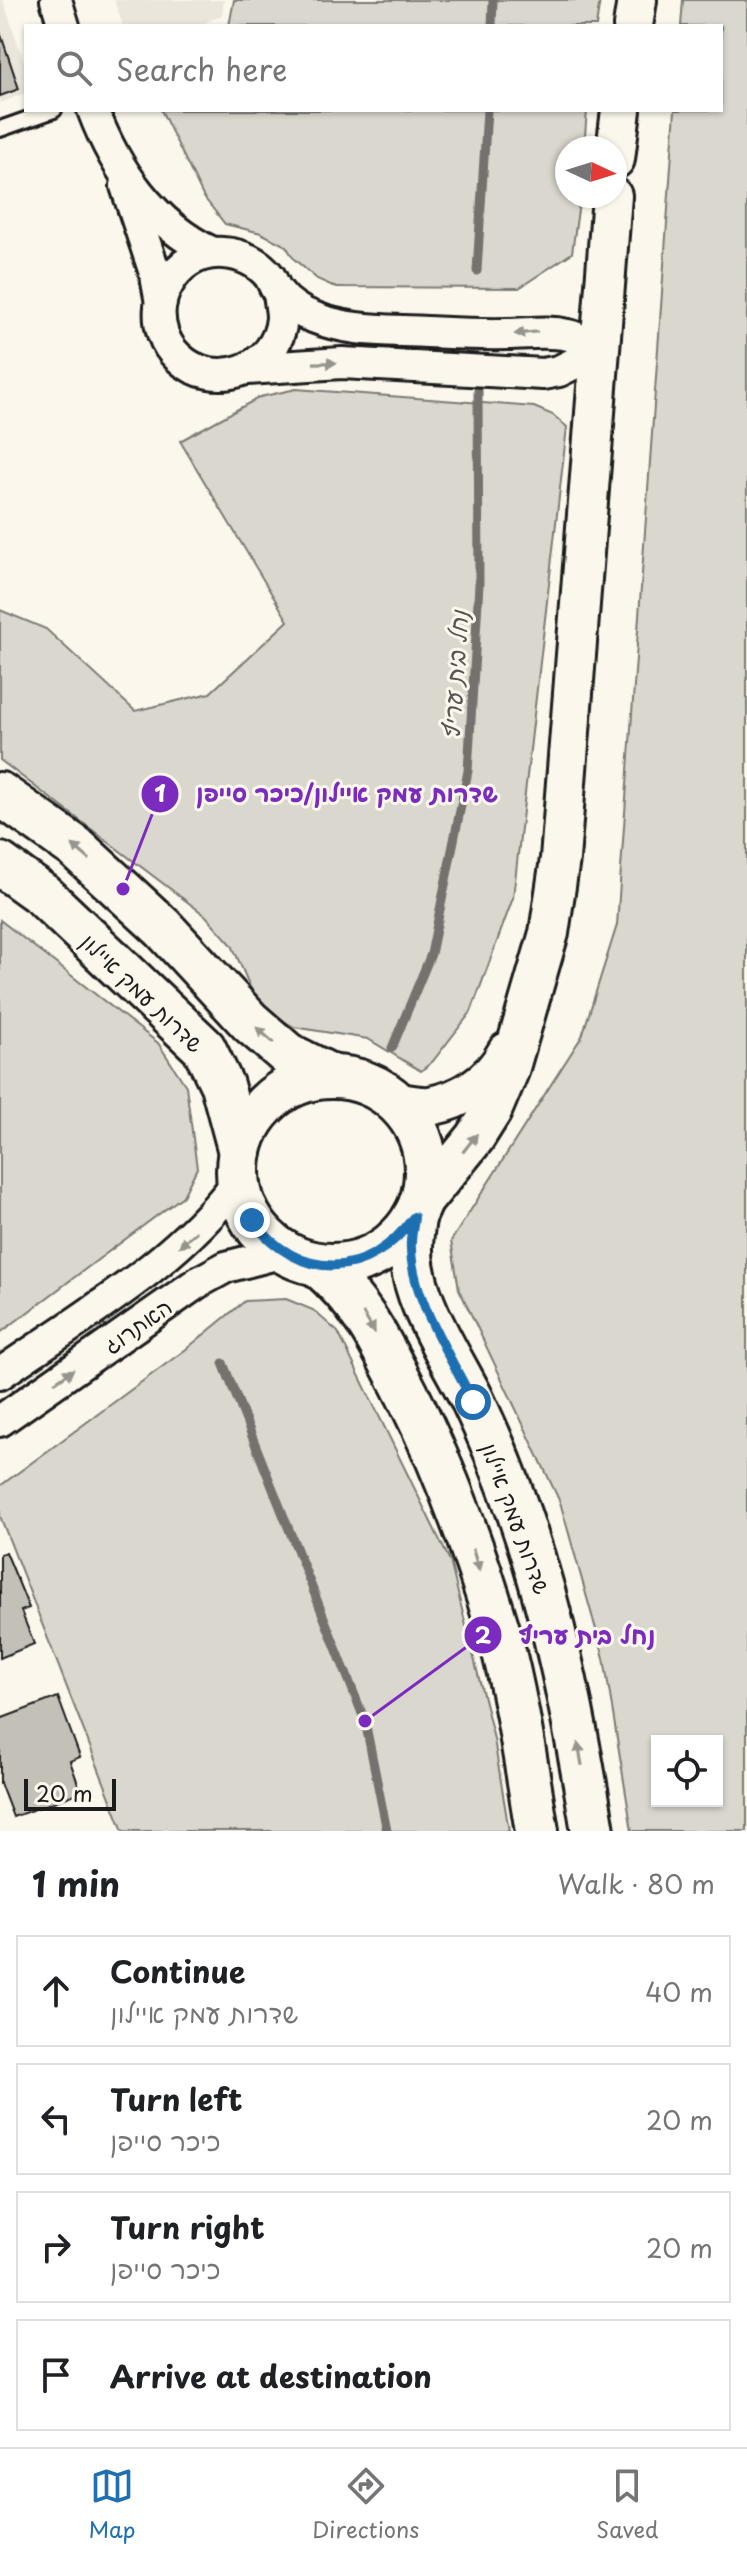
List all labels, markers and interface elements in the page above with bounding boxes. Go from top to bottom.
search box [24,24,723,112]
icon: search [52,46,96,90]
text: Search here [116,46,288,91]
north arrow [555,136,627,208]
one-way arrow [513,326,538,339]
one-way arrow [313,357,338,370]
water label: נחל בית עריף [432,608,477,741]
callout: שדרות עמק איילון/כיכר סייפן [140,770,514,818]
text: 1 [154,774,166,810]
text: שדרות עמק איילון/כיכר סייפן [196,774,498,810]
one-way arrow [71,844,91,861]
street label: שדרות עמק איילון [74,925,212,1059]
one-way arrow [256,1027,276,1044]
one-way arrow [461,1133,478,1153]
route end [234,1202,270,1238]
one-way arrow [178,1230,198,1247]
street label: האתרוג [96,1289,178,1361]
one-way arrow [362,1312,376,1334]
one-way arrow [53,1369,74,1384]
route start [455,1384,491,1420]
street label: שדרות עמק איילון [474,1438,560,1598]
one-way arrow [470,1548,482,1572]
callout: נחל בית עריף [463,1611,672,1659]
text: 2 [475,1616,492,1652]
text: נחל בית עריף [519,1616,655,1652]
map controls [651,1735,723,1807]
button: locate [651,1735,723,1807]
one-way arrow [573,1741,586,1766]
scale bar [24,1775,116,1811]
text: 20 m [36,1776,93,1809]
text: 1 min [32,1857,120,1909]
text: Walk · 80 m [558,1864,715,1903]
text: Continue [110,1948,245,1993]
icon: ahead [34,1969,78,2013]
text: 40 m [645,1972,713,2011]
text: שדרות עמק איילון [110,1993,298,2032]
text: Turn left [110,2076,242,2121]
icon: left [34,2097,78,2141]
text: 20 m [646,2100,713,2139]
text: כיכר סייפן [110,2121,220,2160]
text: Turn right [110,2204,265,2249]
icon: right [34,2225,78,2269]
text: 20 m [646,2228,713,2267]
text: כיכר סייפן [110,2249,220,2288]
icon: arrive [34,2353,78,2397]
text: Arrive at destination [110,2353,432,2398]
tab: Map [88,2464,135,2545]
tab: Directions [312,2464,419,2545]
tab: Saved [596,2464,659,2545]

